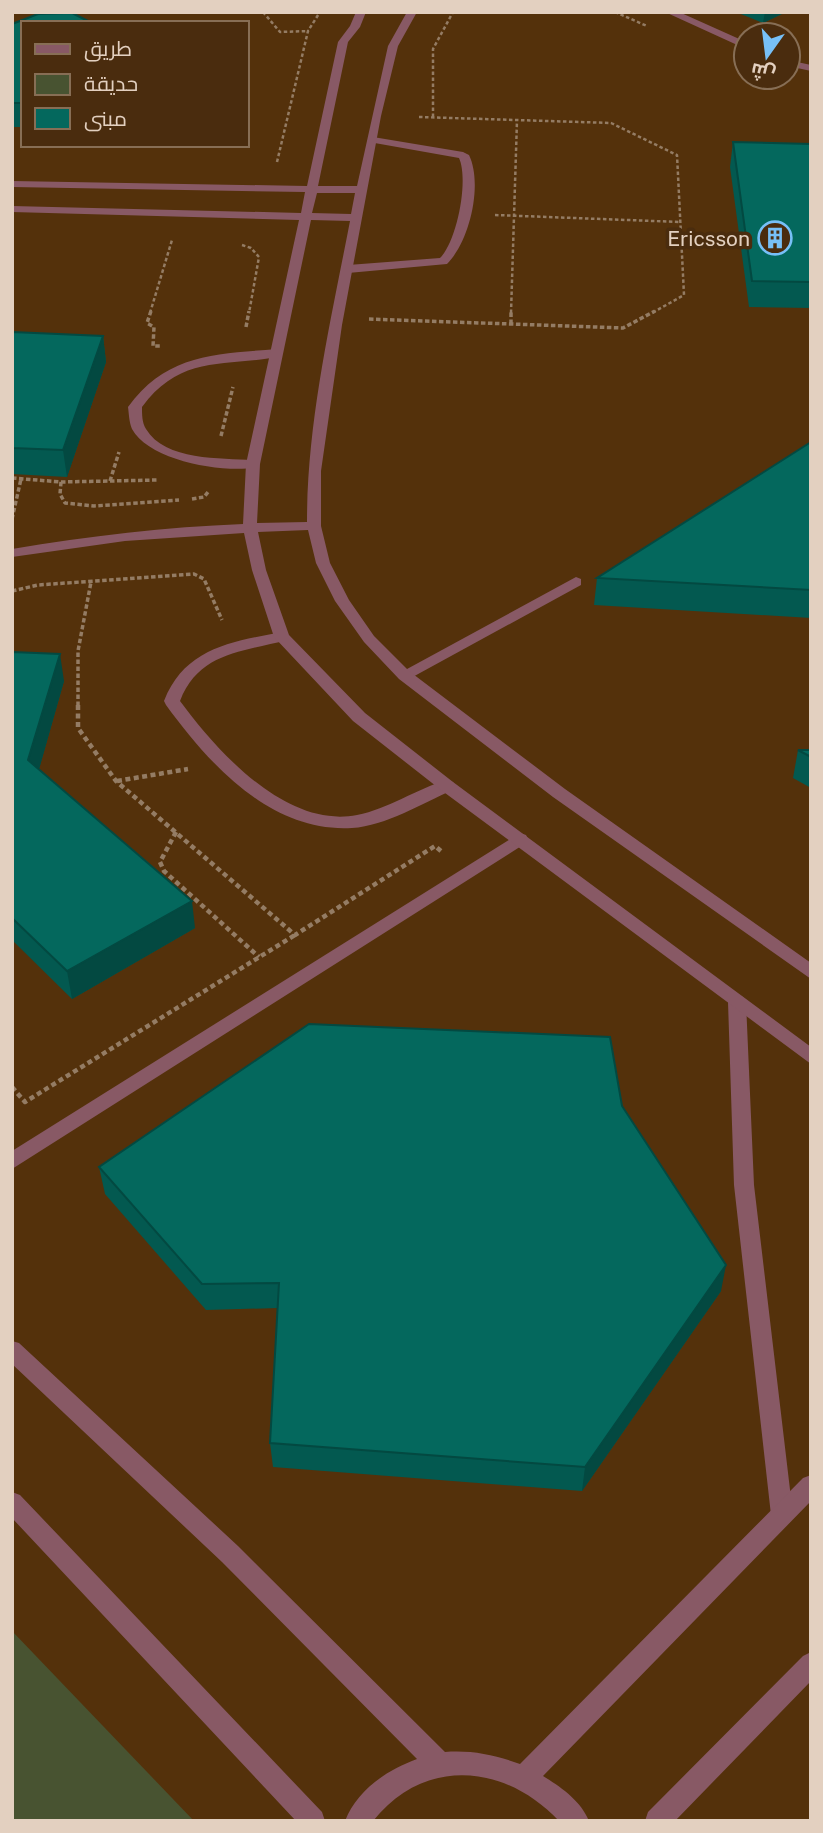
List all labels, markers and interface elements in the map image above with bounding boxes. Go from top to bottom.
legend [21,21,248,147]
north arrow [732,21,802,91]
text: طريق [84,36,132,62]
text: ش [748,58,778,86]
text: حديقة [84,71,138,96]
text: مبنى [84,106,127,132]
building icon: Ericsson [756,219,794,257]
place label: Ericsson [667,226,750,251]

